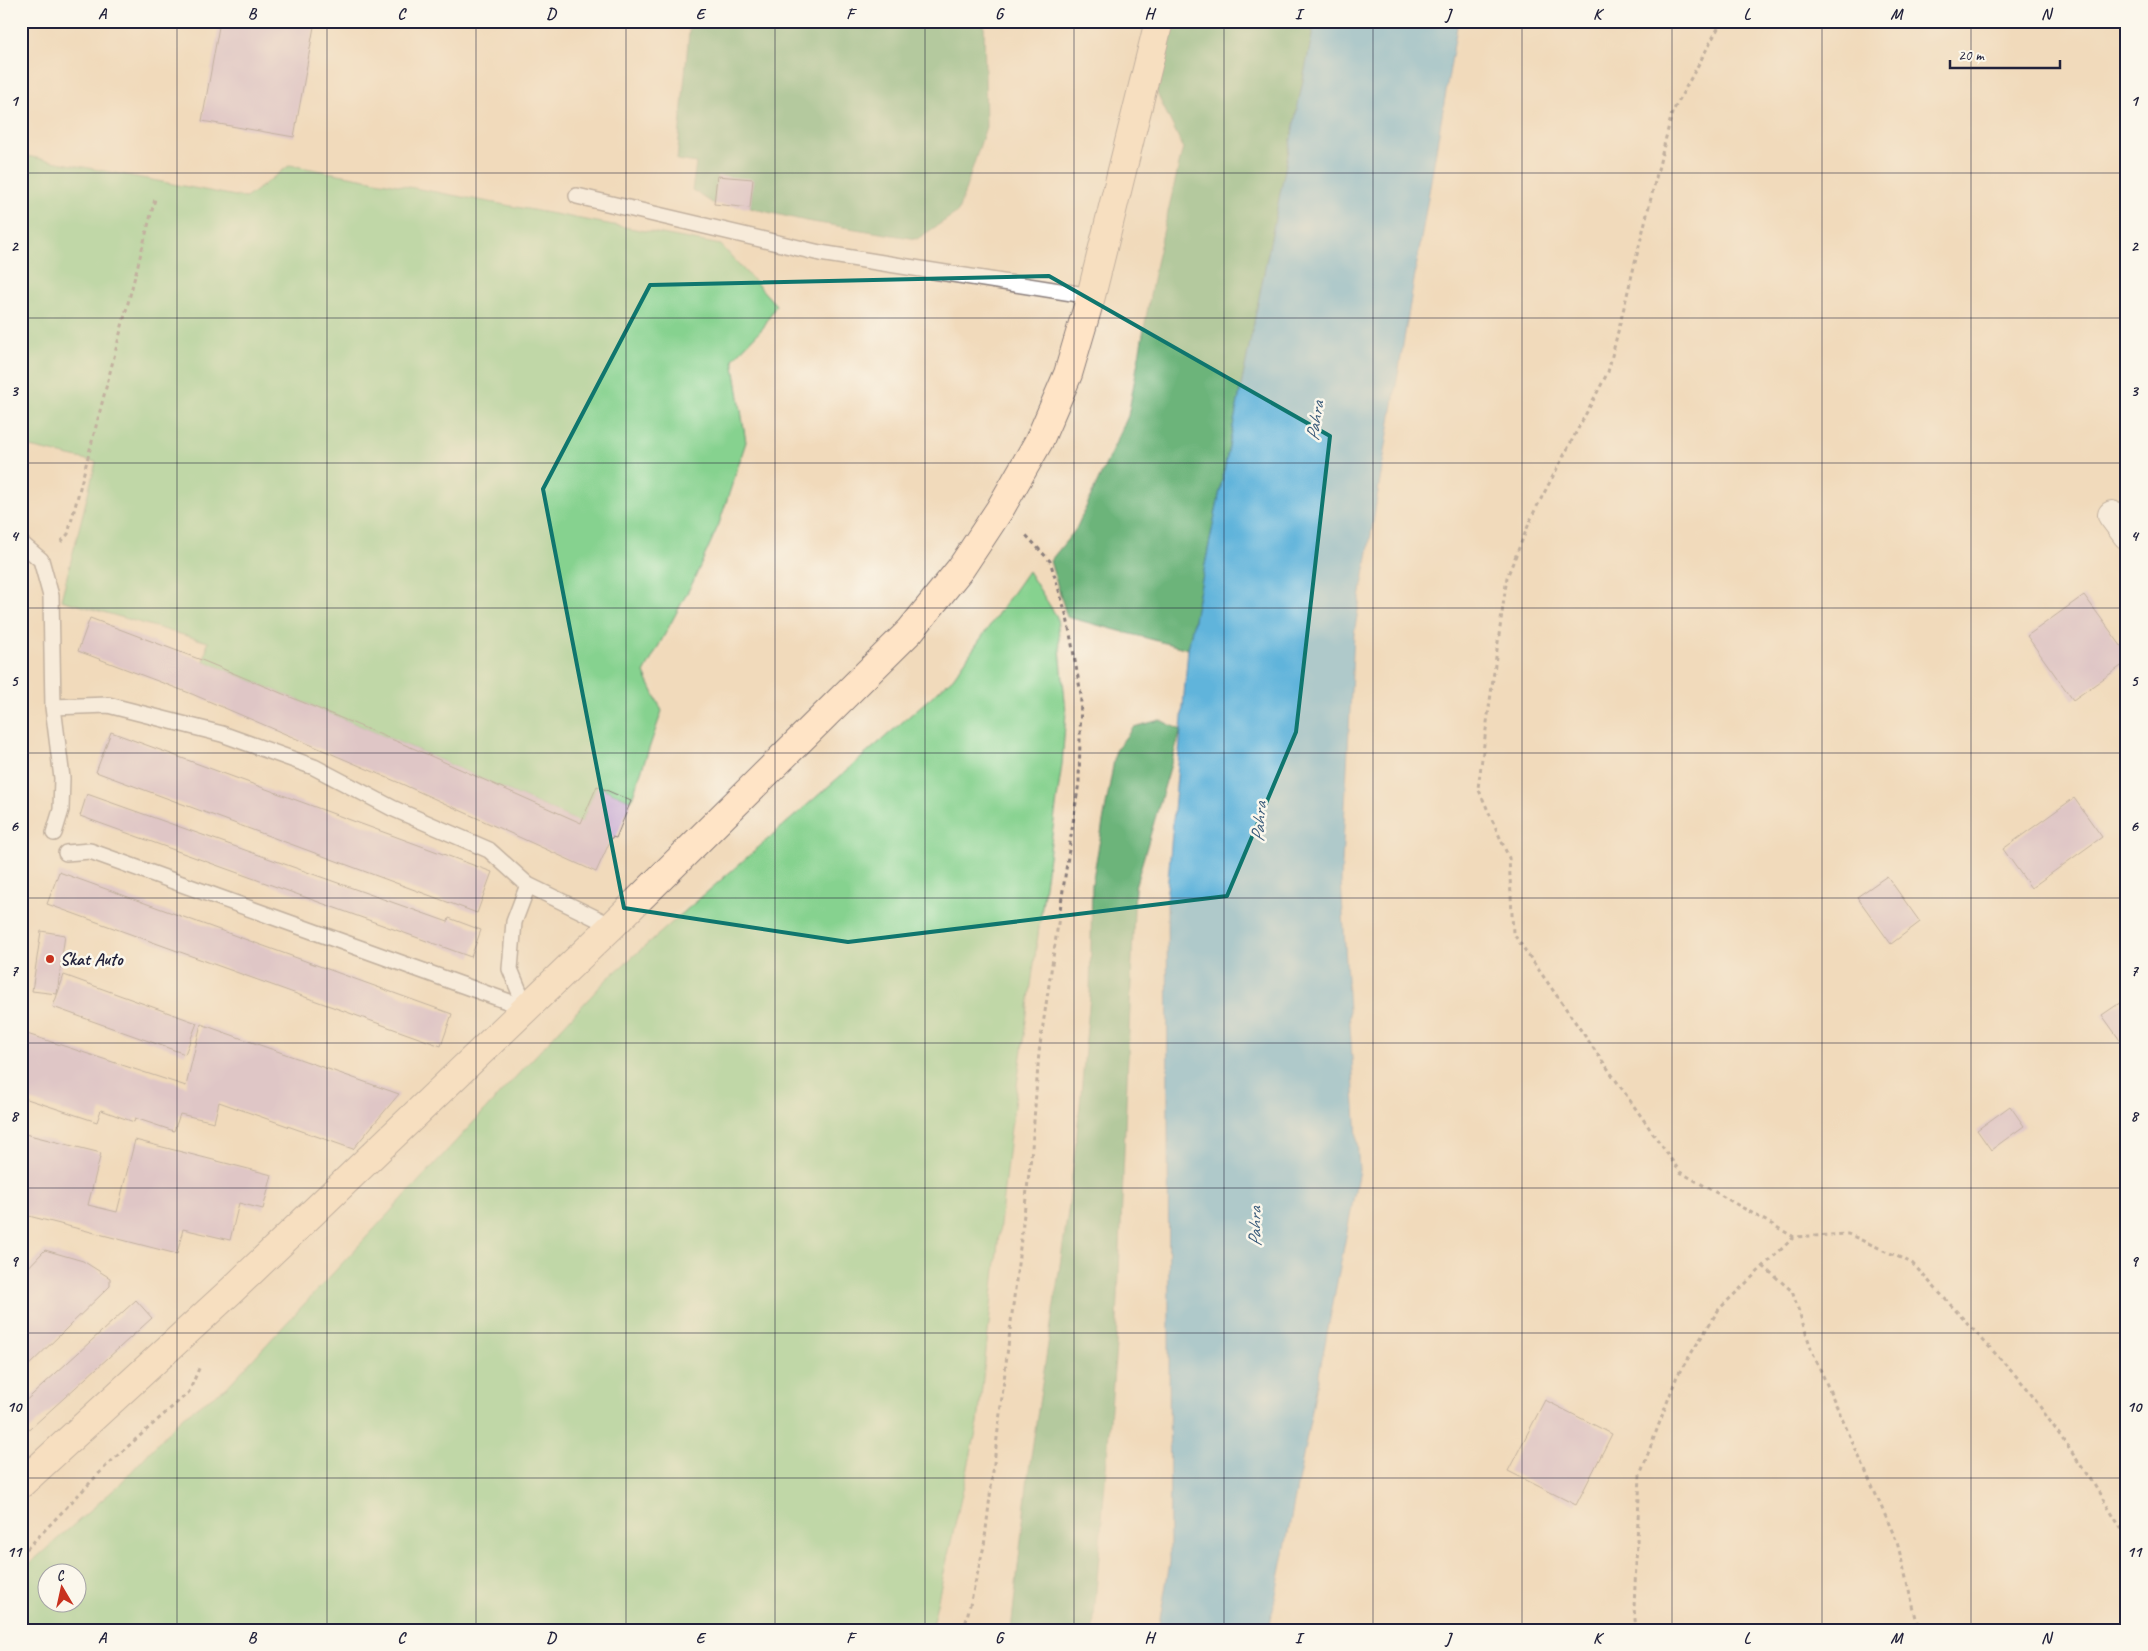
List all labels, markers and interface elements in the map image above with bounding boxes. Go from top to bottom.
text: A [98,4,108,24]
text: B [248,4,258,24]
text: C [397,4,407,24]
text: D [546,4,557,24]
text: E [696,4,707,24]
text: F [846,4,857,24]
text: G [995,4,1005,24]
text: H [1144,4,1156,24]
text: I [1295,4,1305,24]
text: J [1444,4,1453,24]
text: K [1593,4,1605,24]
text: L [1744,4,1752,24]
text: M [1890,4,1904,24]
text: N [2041,4,2054,24]
scale bar [1950,38,2060,70]
text: 20 m [1958,46,1985,65]
text: 1 [10,91,19,111]
text: 1 [2130,91,2139,111]
text: 2 [10,236,19,256]
text: 2 [2130,236,2139,256]
text: 3 [10,381,19,401]
text: 3 [2130,381,2139,401]
water label: Pahra [1300,397,1330,442]
text: 4 [10,526,19,546]
text: 4 [2130,526,2139,546]
text: 5 [11,671,20,691]
text: 5 [2131,671,2140,691]
water label: Pahra [1246,799,1273,843]
text: 6 [10,816,19,836]
text: 6 [2130,816,2139,836]
place label: Skat Auto [60,948,124,970]
marker: Skat Auto [44,953,56,965]
text: 7 [10,961,19,981]
text: 7 [2130,961,2139,981]
text: 8 [10,1106,19,1126]
text: 8 [2130,1106,2139,1126]
water label: Pahra [1243,1205,1267,1247]
text: 9 [10,1251,19,1271]
text: 9 [2130,1251,2139,1271]
text: 10 [7,1397,23,1417]
text: 10 [2127,1397,2143,1417]
text: 11 [7,1542,23,1562]
text: 11 [2127,1542,2143,1562]
north arrow [38,1564,88,1614]
text: С [55,1566,67,1585]
text: A [98,1628,108,1648]
text: B [248,1628,258,1648]
text: C [397,1628,407,1648]
text: D [546,1628,557,1648]
text: E [696,1628,707,1648]
text: F [846,1628,857,1648]
text: G [995,1628,1005,1648]
text: H [1144,1628,1156,1648]
text: I [1295,1628,1305,1648]
text: J [1444,1628,1453,1648]
text: K [1593,1628,1605,1648]
text: L [1744,1628,1752,1648]
text: M [1890,1628,1904,1648]
text: N [2041,1628,2054,1648]

